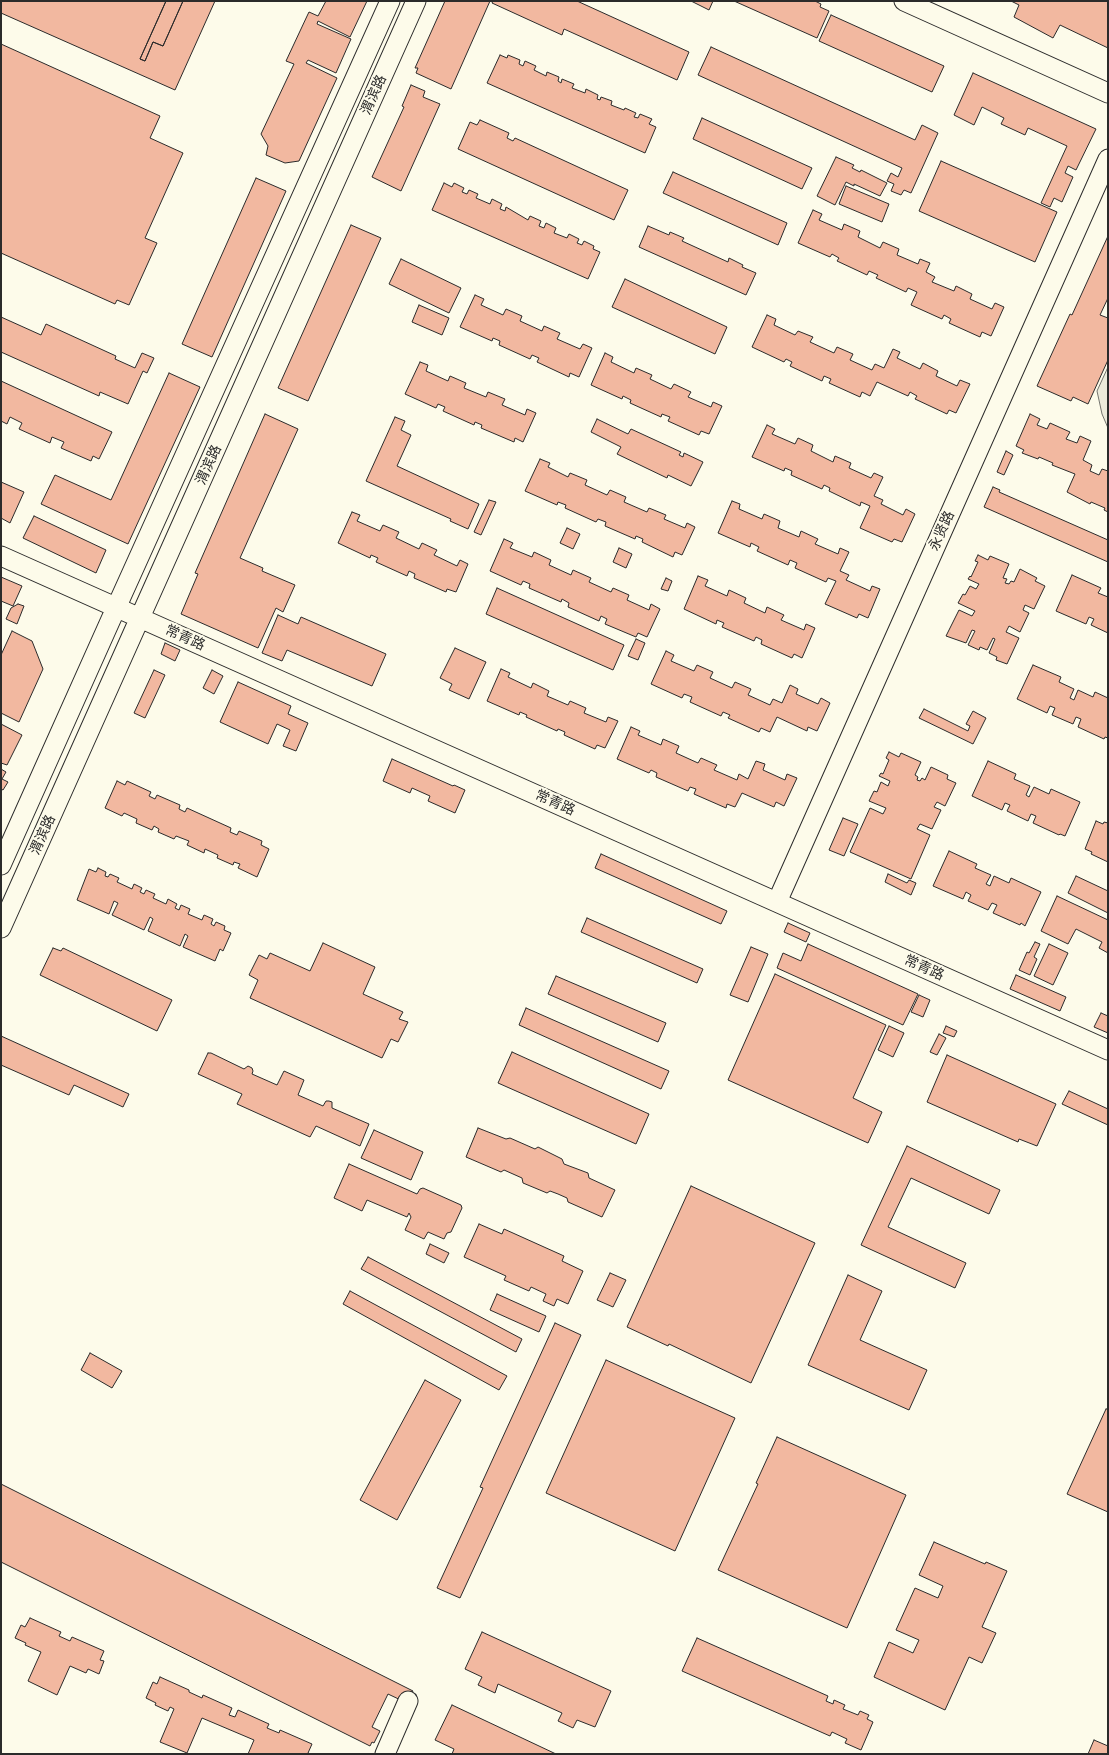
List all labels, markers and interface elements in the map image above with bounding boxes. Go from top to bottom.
street label: 渭滨路 [358,72,390,118]
street label: 渭滨路 [193,442,225,488]
street label: 永贤路 [926,508,958,554]
street label: 常青路 [162,622,208,654]
street label: 常青路 [532,787,578,819]
street label: 渭滨路 [27,812,59,858]
street label: 常青路 [901,952,947,984]

